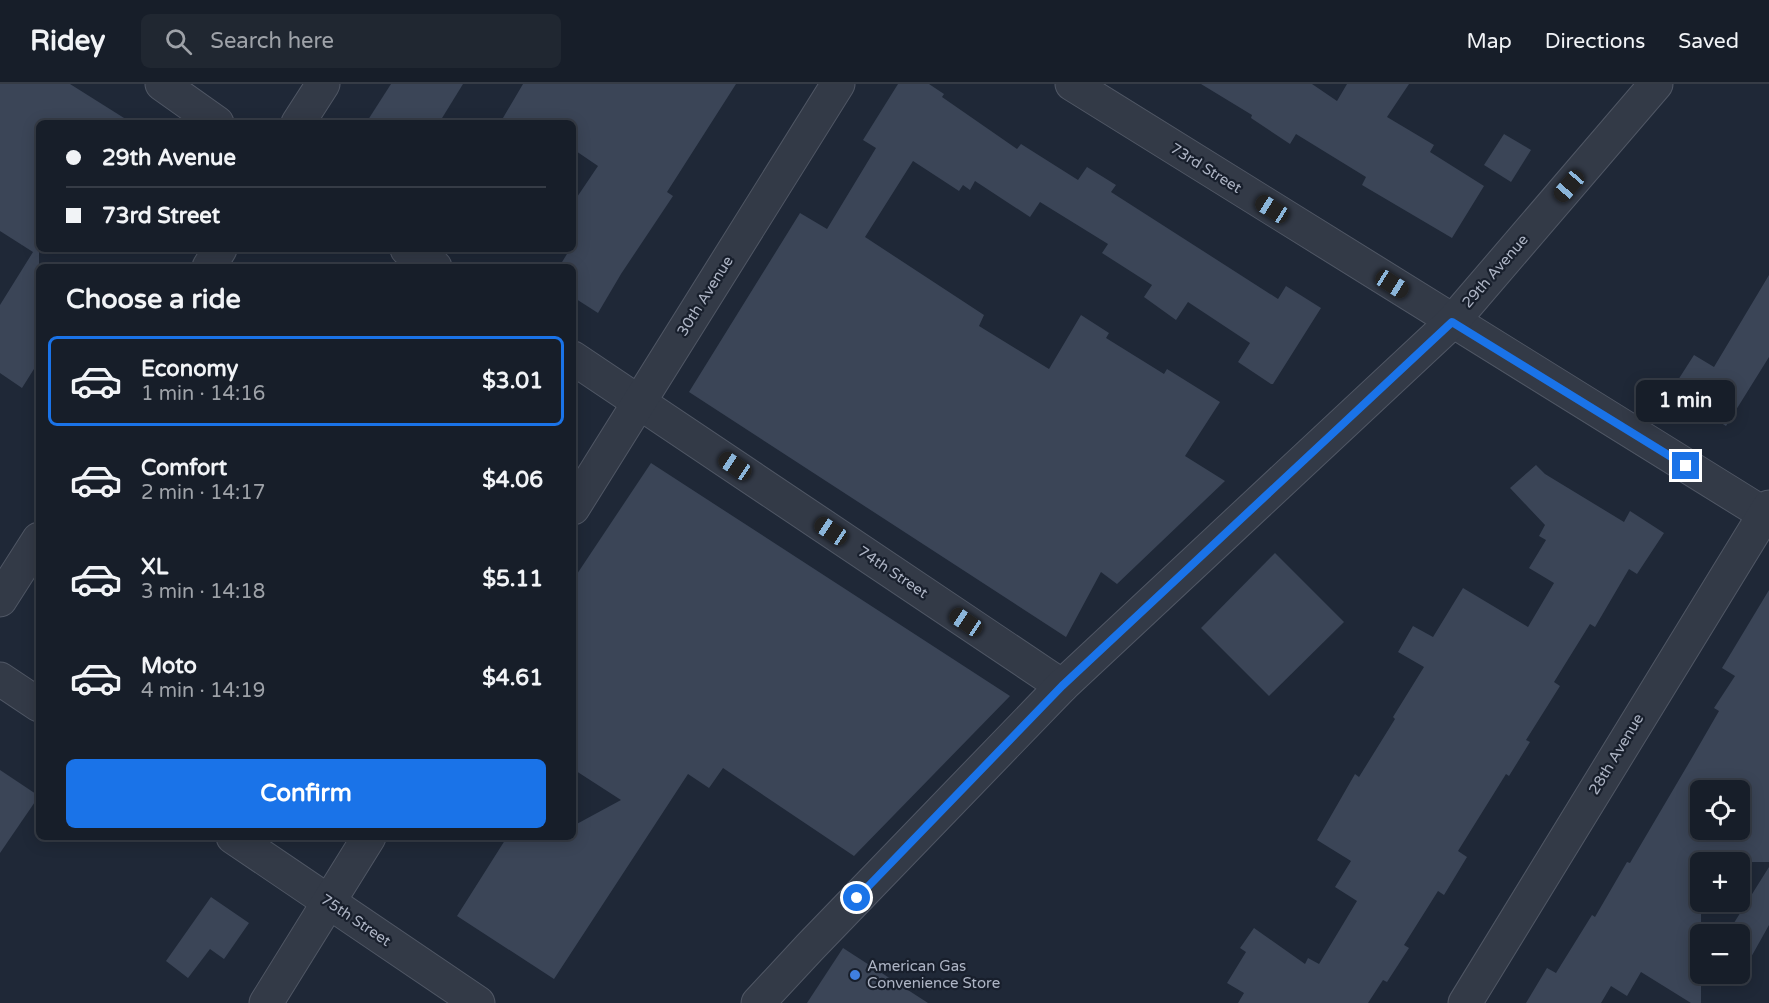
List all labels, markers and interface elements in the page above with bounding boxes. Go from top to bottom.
search box [141,14,561,68]
text: Ridey [30,24,105,58]
icon: search [162,25,195,58]
text: Search here [210,28,334,54]
text: Map [1466,29,1512,54]
text: Directions [1545,29,1645,54]
text: Saved [1678,29,1739,54]
street label: 73rd Street [1167,139,1245,197]
text: 29th Avenue [102,145,236,171]
car [1550,167,1588,205]
car [1252,192,1292,226]
text: 73rd Street [102,203,220,229]
street label: 29th Avenue [1458,231,1532,311]
street label: 30th Avenue [673,253,737,339]
car [1372,267,1412,301]
text: Choose a ride [66,283,241,316]
icon: car [69,354,123,408]
text: Economy [141,356,238,382]
text: $3.01 [482,368,543,394]
callout: 1 min [1636,379,1736,421]
text: 1 min · 14:16 [141,382,265,406]
text: 1 min [1659,389,1712,413]
car [715,448,755,484]
route end [1672,452,1699,479]
icon: car [69,453,123,507]
text: Comfort [141,455,227,481]
text: $4.06 [482,467,543,493]
text: 2 min · 14:17 [141,481,265,505]
car [811,513,851,549]
street label: 74th Street [855,542,932,602]
icon: car [69,552,123,606]
text: XL [141,554,168,580]
text: $5.11 [482,566,543,592]
text: 3 min · 14:18 [141,580,265,604]
car [946,604,986,640]
icon: car [69,651,123,705]
text: Moto [141,653,197,679]
text: $4.61 [482,665,543,691]
text: 4 min · 14:19 [141,679,265,703]
street label: 28th Avenue [1585,710,1647,798]
button: Confirm [66,759,546,828]
map controls [1690,780,1750,984]
button: locate [1690,780,1750,840]
button: + [1690,852,1750,912]
route start [843,884,870,911]
street label: 75th Street [318,890,395,950]
button: − [1690,924,1750,984]
place label: American Gas Convenience Store [867,957,1000,992]
marker: American Gas Convenience Store [848,968,862,982]

